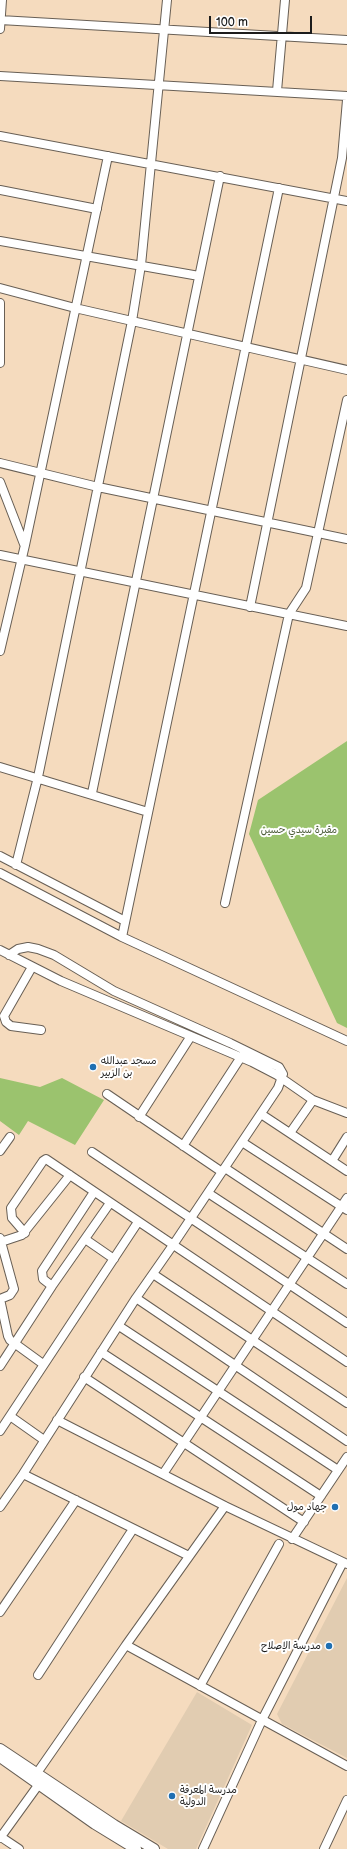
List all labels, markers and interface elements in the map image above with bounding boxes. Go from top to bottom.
scale bar [211,8,314,34]
text: 100 m [216,15,248,30]
park label: مقبرة سيدي حسين [261,824,337,836]
place label: مسجد عبدالله بن الزبير [101,1055,157,1078]
marker: مسجد عبدالله بن الزبير [88,1062,98,1072]
place label: جهاد مول [287,1501,327,1513]
marker: جهاد مول [330,1502,340,1512]
place label: مدرسة الإصلاح [261,1640,321,1652]
marker: مدرسة الإصلاح [324,1641,334,1651]
place label: مدرسة المعرفة الدولية [180,1784,237,1808]
marker: مدرسة المعرفة الدولية [167,1791,177,1801]

